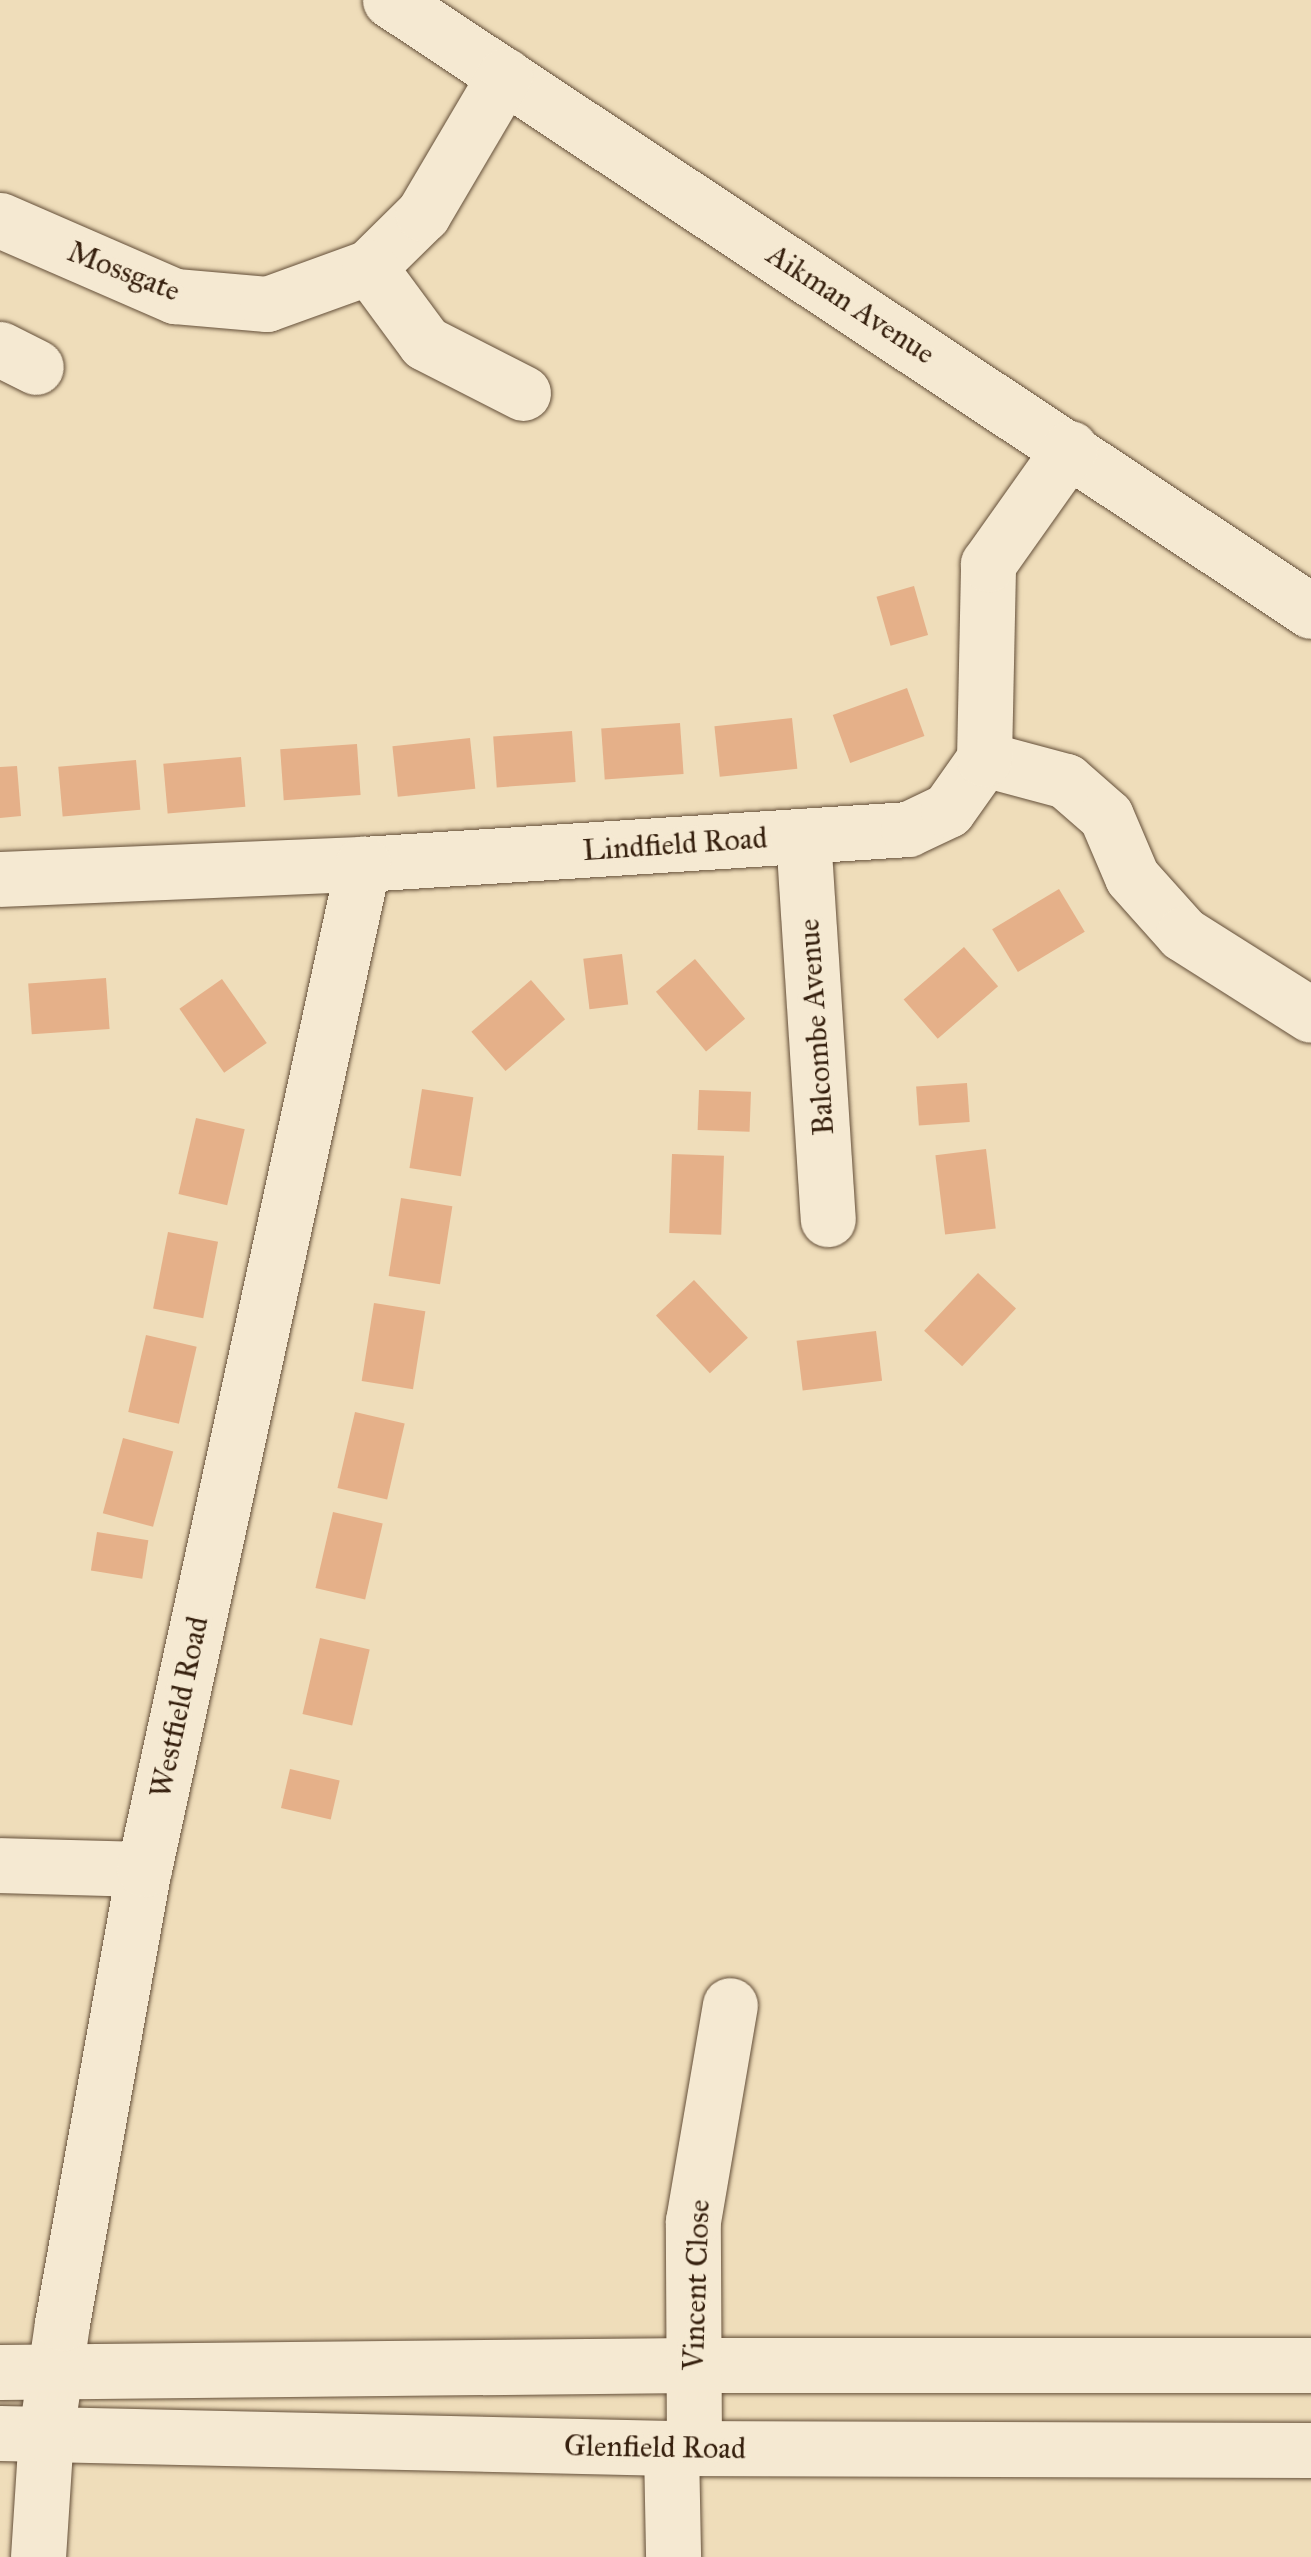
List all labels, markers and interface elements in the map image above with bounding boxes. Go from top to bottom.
street label: Mossgate [63,233,185,309]
street label: Aikman Avenue [760,236,942,372]
street label: Lindfield Road [581,820,769,868]
street label: Balcombe Avenue [790,917,842,1137]
street label: Westfield Road [142,1613,216,1801]
street label: Vincent Close [675,2199,717,2371]
street label: Glenfield Road [564,2427,746,2467]

